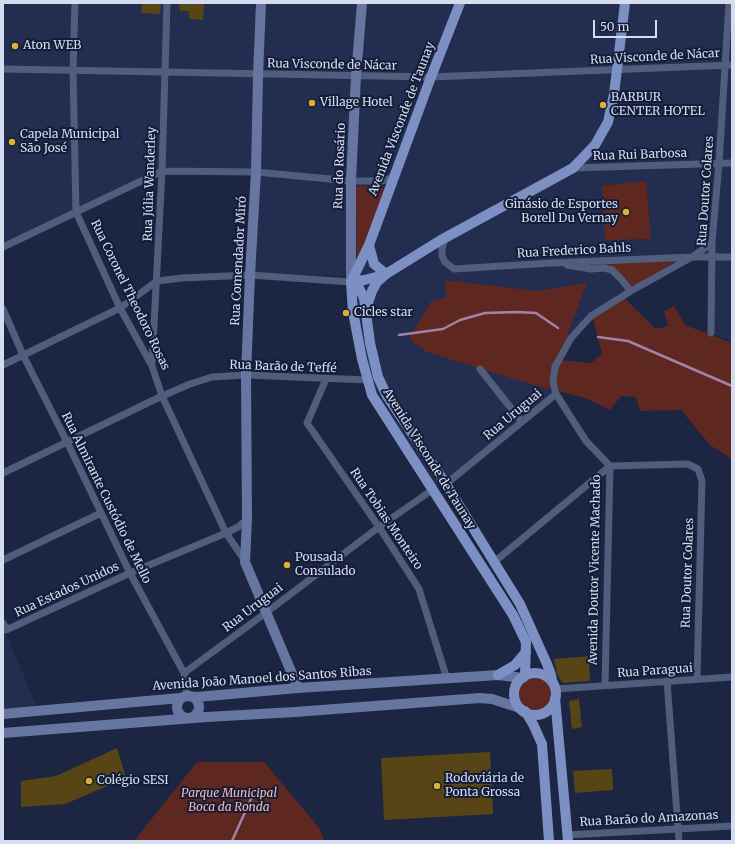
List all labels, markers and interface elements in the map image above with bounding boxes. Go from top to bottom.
scale bar [595,12,659,38]
text: 50 m [600,19,629,34]
place label: Aton WEB [23,39,81,53]
street label: Avenida Visconde de Taunay [366,40,438,198]
marker: Aton WEB [10,41,20,51]
street label: Rua Visconde de Nácar [590,46,720,68]
street label: Rua Visconde de Nácar [267,57,397,73]
place label: BARBUR CENTER HOTEL [611,91,705,119]
place label: Village Hotel [320,96,393,110]
marker: Village Hotel [307,98,317,108]
marker: BARBUR CENTER HOTEL [598,100,608,110]
street label: Rua do Rosário [331,123,349,209]
street label: Rua Júlia Wanderley [141,126,159,242]
place label: Capela Municipal São José [20,128,119,156]
street label: Rua Doutor Colares [695,135,717,247]
marker: Capela Municipal São José [7,137,17,147]
street label: Rua Rui Barbosa [593,146,687,164]
street label: Rua Comendador Miró [228,196,250,326]
place label: Ginásio de Esportes Borell Du Vernay [505,198,618,226]
marker: Ginásio de Esportes Borell Du Vernay [621,207,631,217]
street label: Rua Coronel Theodoro Rosas [87,218,173,372]
street label: Rua Frederico Bahls [516,241,632,261]
place label: Cicles star [354,306,413,320]
marker: Cicles star [341,308,351,318]
street label: Rua Barão de Teffé [229,358,337,376]
street label: Avenida Visconde de Taunay [380,386,478,532]
street label: Rua Uruguai [481,386,545,444]
street label: Rua Almirante Custódio de Mello [58,410,154,586]
street label: Rua Tobias Monteiro [347,466,425,572]
street label: Avenida Doutor Vicente Machado [586,475,604,665]
street label: Rua Doutor Colares [679,518,697,628]
place label: Pousada Consulado [295,551,355,579]
street label: Rua Estados Unidos [12,559,122,621]
marker: Pousada Consulado [282,560,292,570]
street label: Rua Uruguai [220,581,286,635]
street label: Rua Paraguai [617,661,693,681]
street label: Avenida João Manoel dos Santos Ribas [152,664,372,694]
place label: Rodoviária de Ponta Grossa [445,772,524,800]
place label: Colégio SESI [97,774,169,788]
marker: Colégio SESI [84,776,94,786]
marker: Rodoviária de Ponta Grossa [432,781,442,791]
park label: Parque Municipal Boca da Ronda [181,787,277,815]
street label: Rua Barão do Amazonas [579,808,719,830]

